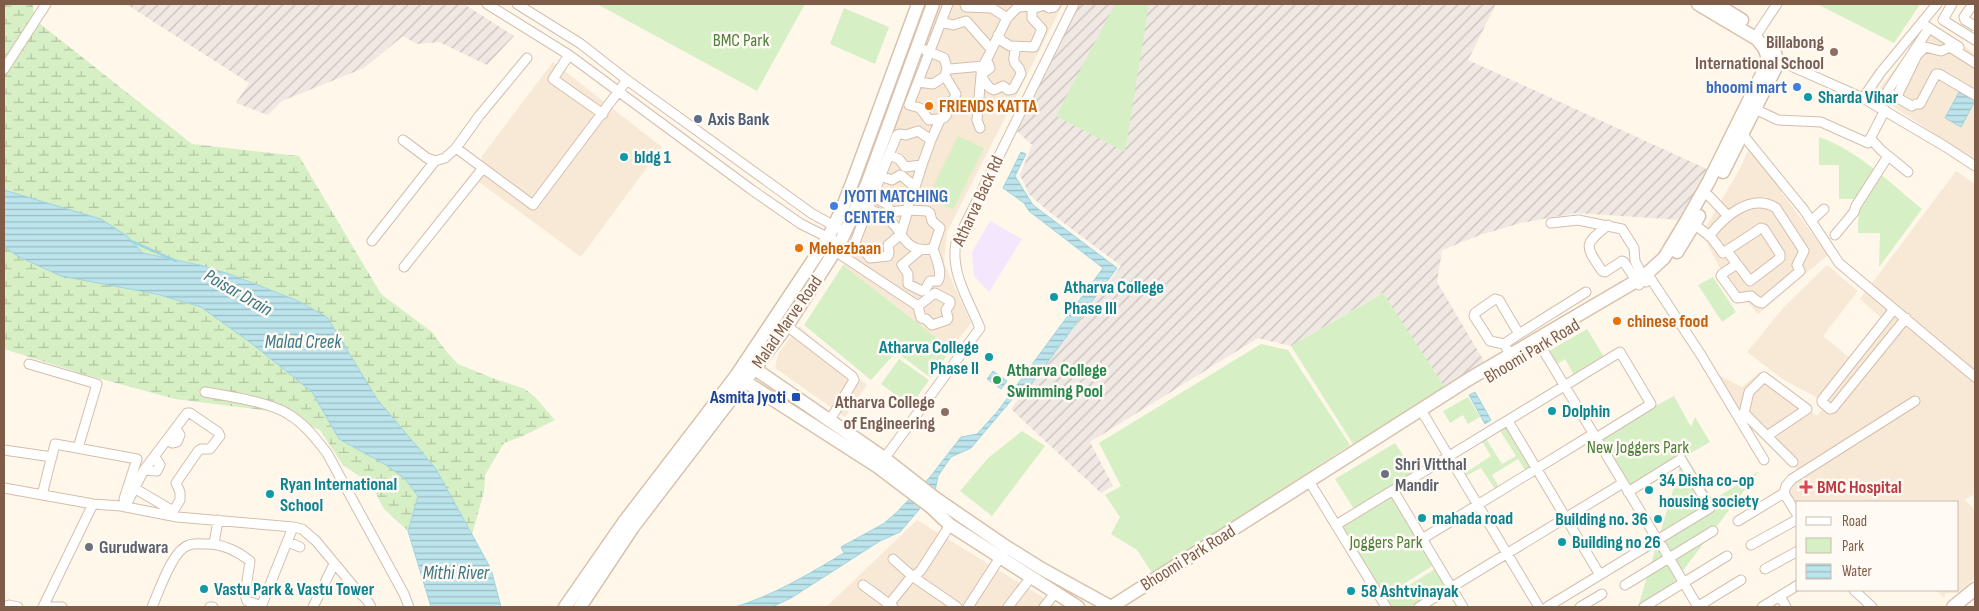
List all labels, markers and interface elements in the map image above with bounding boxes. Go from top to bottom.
park label: BMC Park [713,30,769,51]
place label: Billabong International School [1695,32,1824,74]
marker: Billabong International School [1828,46,1840,58]
place label: bhoomi mart [1706,77,1787,98]
marker: bhoomi mart [1791,81,1803,93]
place label: Sharda Vihar [1818,87,1899,108]
marker: Sharda Vihar [1802,91,1814,103]
place label: FRIENDS KATTA [939,96,1038,117]
marker: FRIENDS KATTA [923,100,935,112]
place label: Axis Bank [707,109,770,130]
marker: Axis Bank [692,113,704,125]
place label: bldg 1 [634,147,671,168]
marker: bldg 1 [618,151,630,163]
street label: Atharva Back Rd [948,153,1008,250]
place label: JYOTI MATCHING CENTER [843,186,948,228]
marker: JYOTI MATCHING CENTER [828,200,840,212]
place label: Mehezbaan [809,238,881,259]
marker: Mehezbaan [793,242,805,254]
water label: Poisar Drain [200,264,276,322]
street label: Malad Marve Road [747,272,827,372]
place label: Atharva College Phase III [1063,277,1164,319]
marker: Atharva College Phase III [1048,291,1060,303]
place label: chinese food [1627,311,1708,332]
street label: Bhoomi Park Road [1480,314,1584,388]
marker: chinese food [1611,315,1623,327]
water label: Malad Creek [265,331,342,354]
place label: Atharva College Phase II [878,337,979,379]
marker: Atharva College Phase II [983,351,995,363]
place label: Atharva College Swimming Pool [1006,360,1107,402]
marker: Atharva College Swimming Pool [991,374,1003,386]
place label: Asmita Jyoti [709,387,786,408]
marker: Asmita Jyoti [790,391,802,403]
place label: Atharva College of Engineering [834,392,935,434]
place label: Dolphin [1562,401,1610,422]
marker: Dolphin [1546,405,1558,417]
marker: Atharva College of Engineering [939,406,951,418]
park label: New Joggers Park [1587,437,1689,458]
place label: Shri Vitthal Mandir [1395,454,1467,496]
marker: Shri Vitthal Mandir [1379,468,1391,480]
place label: 34 Disha co-op housing society [1659,470,1759,512]
place label: Ryan International School [280,474,397,516]
place label: BMC Hospital [1817,477,1902,498]
marker: BMC Hospital [1799,480,1813,494]
marker: 34 Disha co-op housing society [1643,484,1655,496]
marker: Ryan International School [264,488,276,500]
legend [1796,501,1959,591]
place label: mahada road [1432,508,1513,529]
place label: Building no. 36 [1555,509,1648,530]
marker: mahada road [1416,512,1428,524]
text: Road [1842,512,1867,531]
marker: Building no. 36 [1652,513,1664,525]
street label: Bhoomi Park Road [1137,521,1239,595]
park label: Joggers Park [1348,532,1423,553]
place label: Building no 26 [1572,532,1661,553]
marker: Building no 26 [1556,536,1568,548]
place label: Gurudwara [99,537,168,558]
text: Park [1842,537,1864,556]
marker: Gurudwara [83,541,95,553]
water label: Mithi River [423,562,490,585]
text: Water [1842,562,1873,581]
place label: Vastu Park & Vastu Tower [214,579,375,600]
place label: 58 Ashtvinayak [1361,581,1459,602]
marker: Vastu Park & Vastu Tower [198,583,210,595]
marker: 58 Ashtvinayak [1345,585,1357,597]

